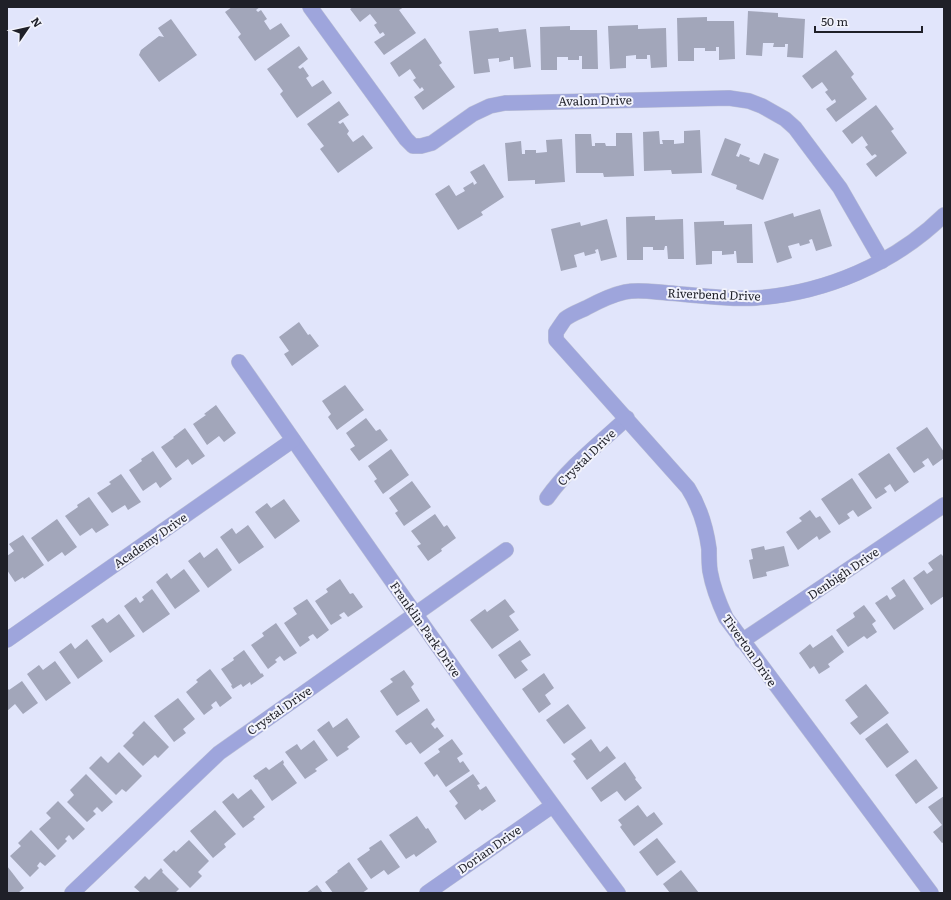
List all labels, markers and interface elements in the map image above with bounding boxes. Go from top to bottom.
north arrow [8,8,48,48]
scale bar [815,8,922,34]
text: 50 m [821,12,848,30]
text: N [28,14,46,30]
street label: Avalon Drive [558,90,632,110]
street label: Riverbend Drive [667,283,761,305]
street label: Crystal Drive [553,424,619,490]
street label: Academy Drive [109,508,191,572]
street label: Denbigh Drive [804,542,882,604]
street label: Franklin Park Drive [386,578,466,680]
street label: Tiverton Drive [718,610,782,690]
street label: Crystal Drive [243,681,315,739]
street label: Dorian Drive [454,820,524,878]

